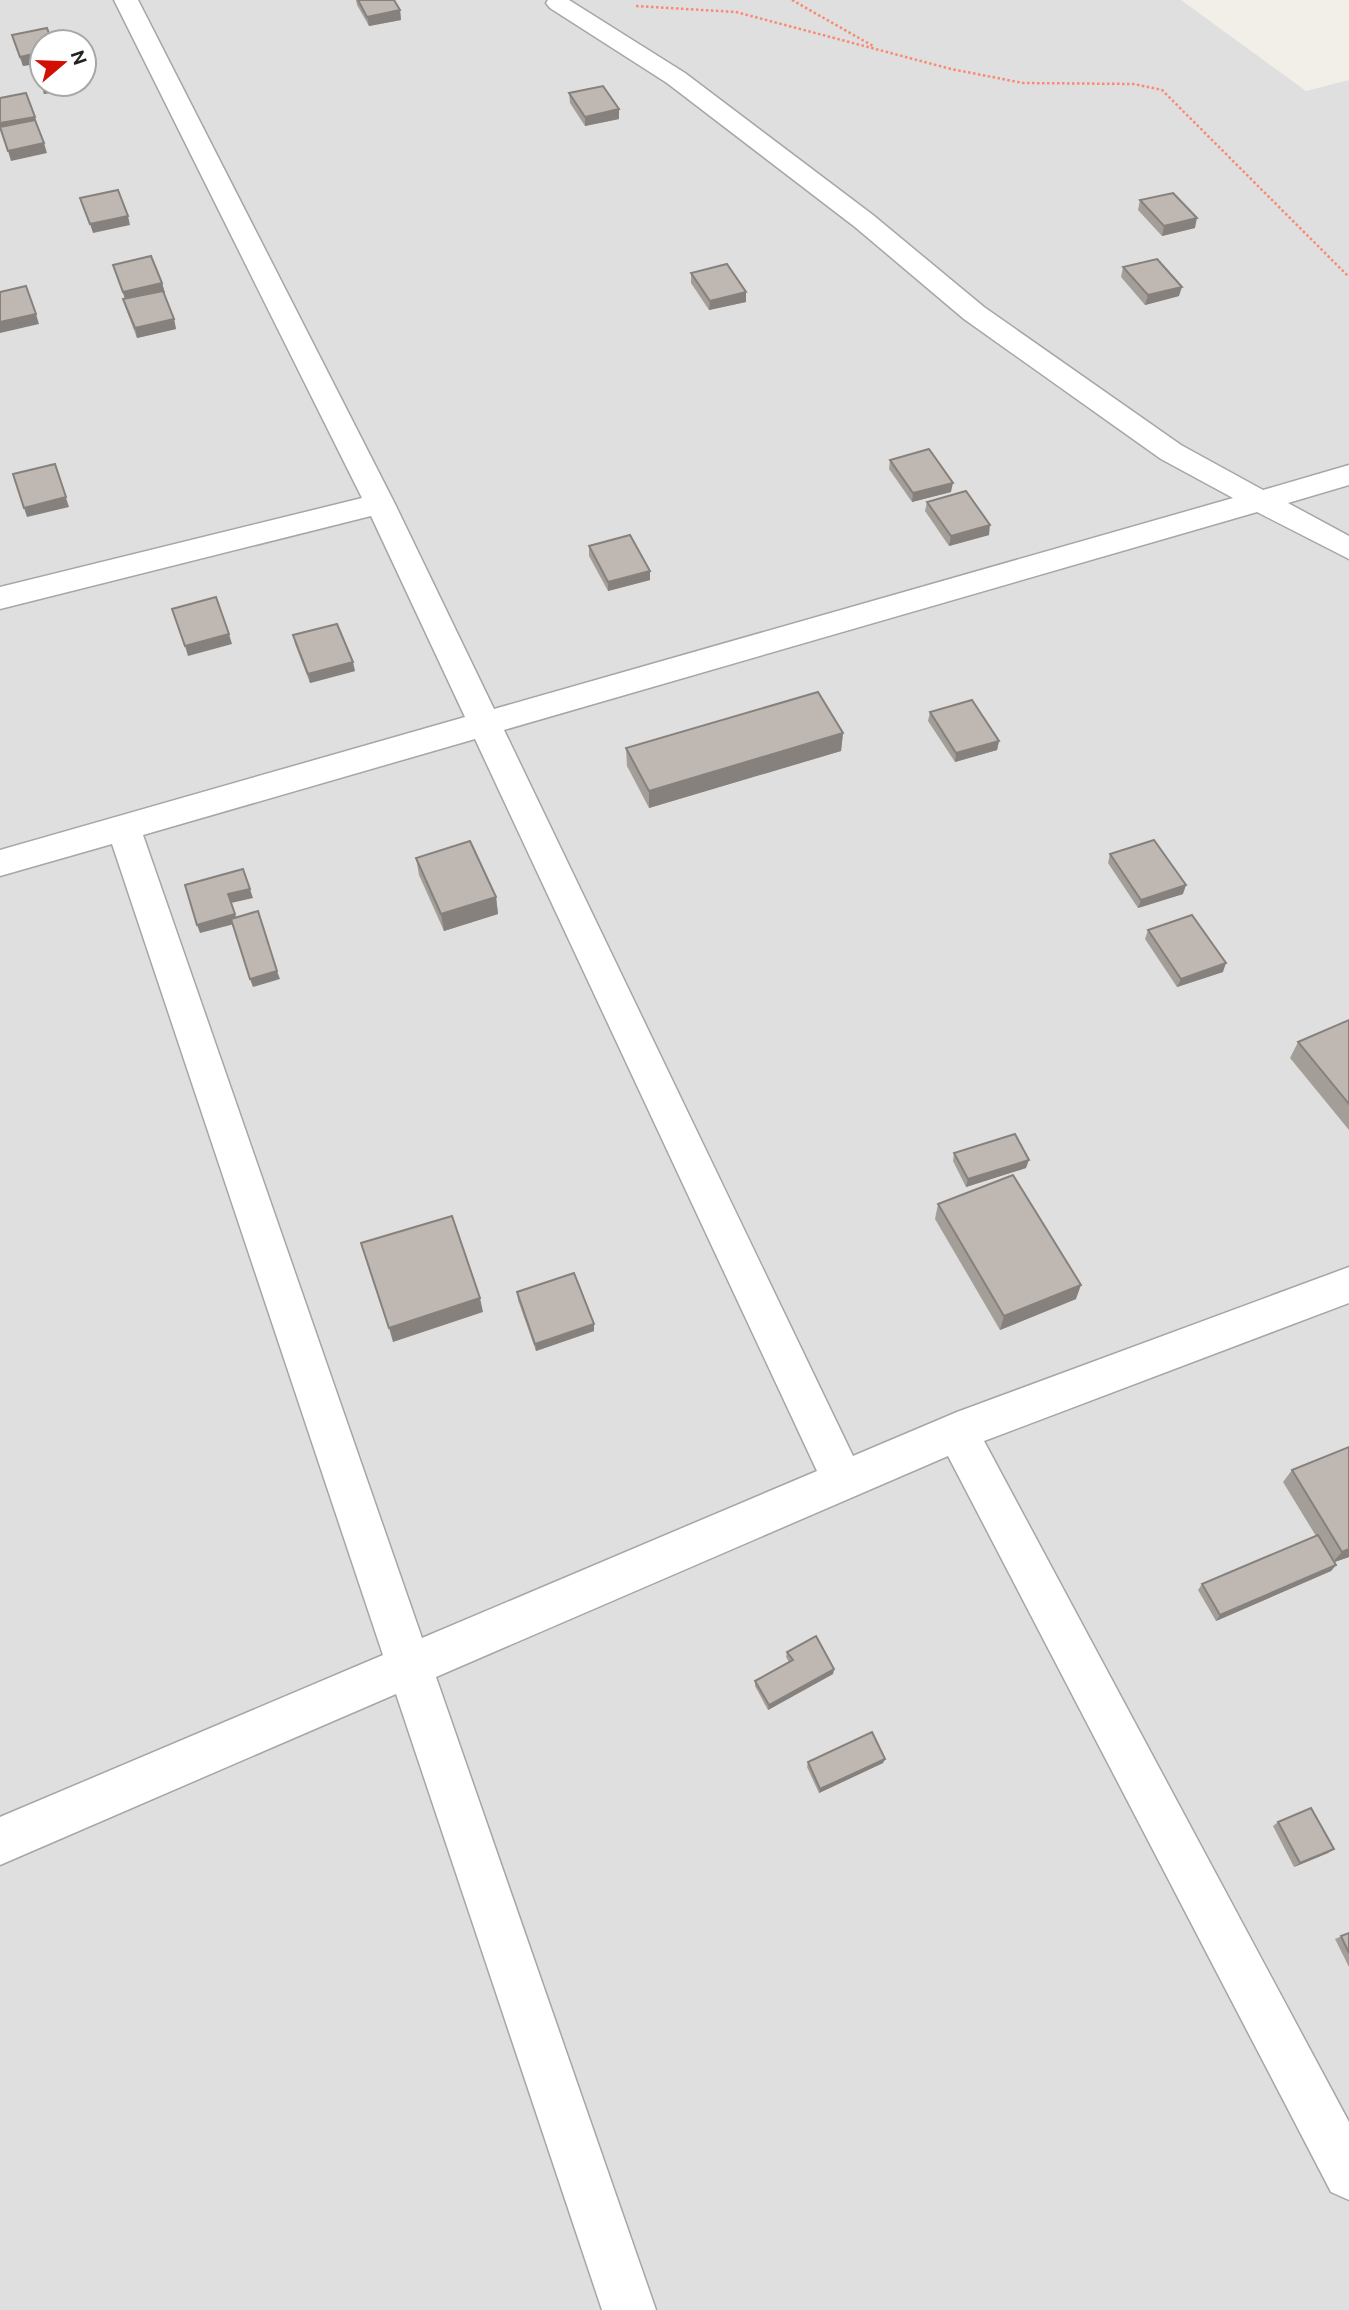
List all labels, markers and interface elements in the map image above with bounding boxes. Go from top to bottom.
north arrow [28,28,98,98]
text: N [66,47,92,68]

